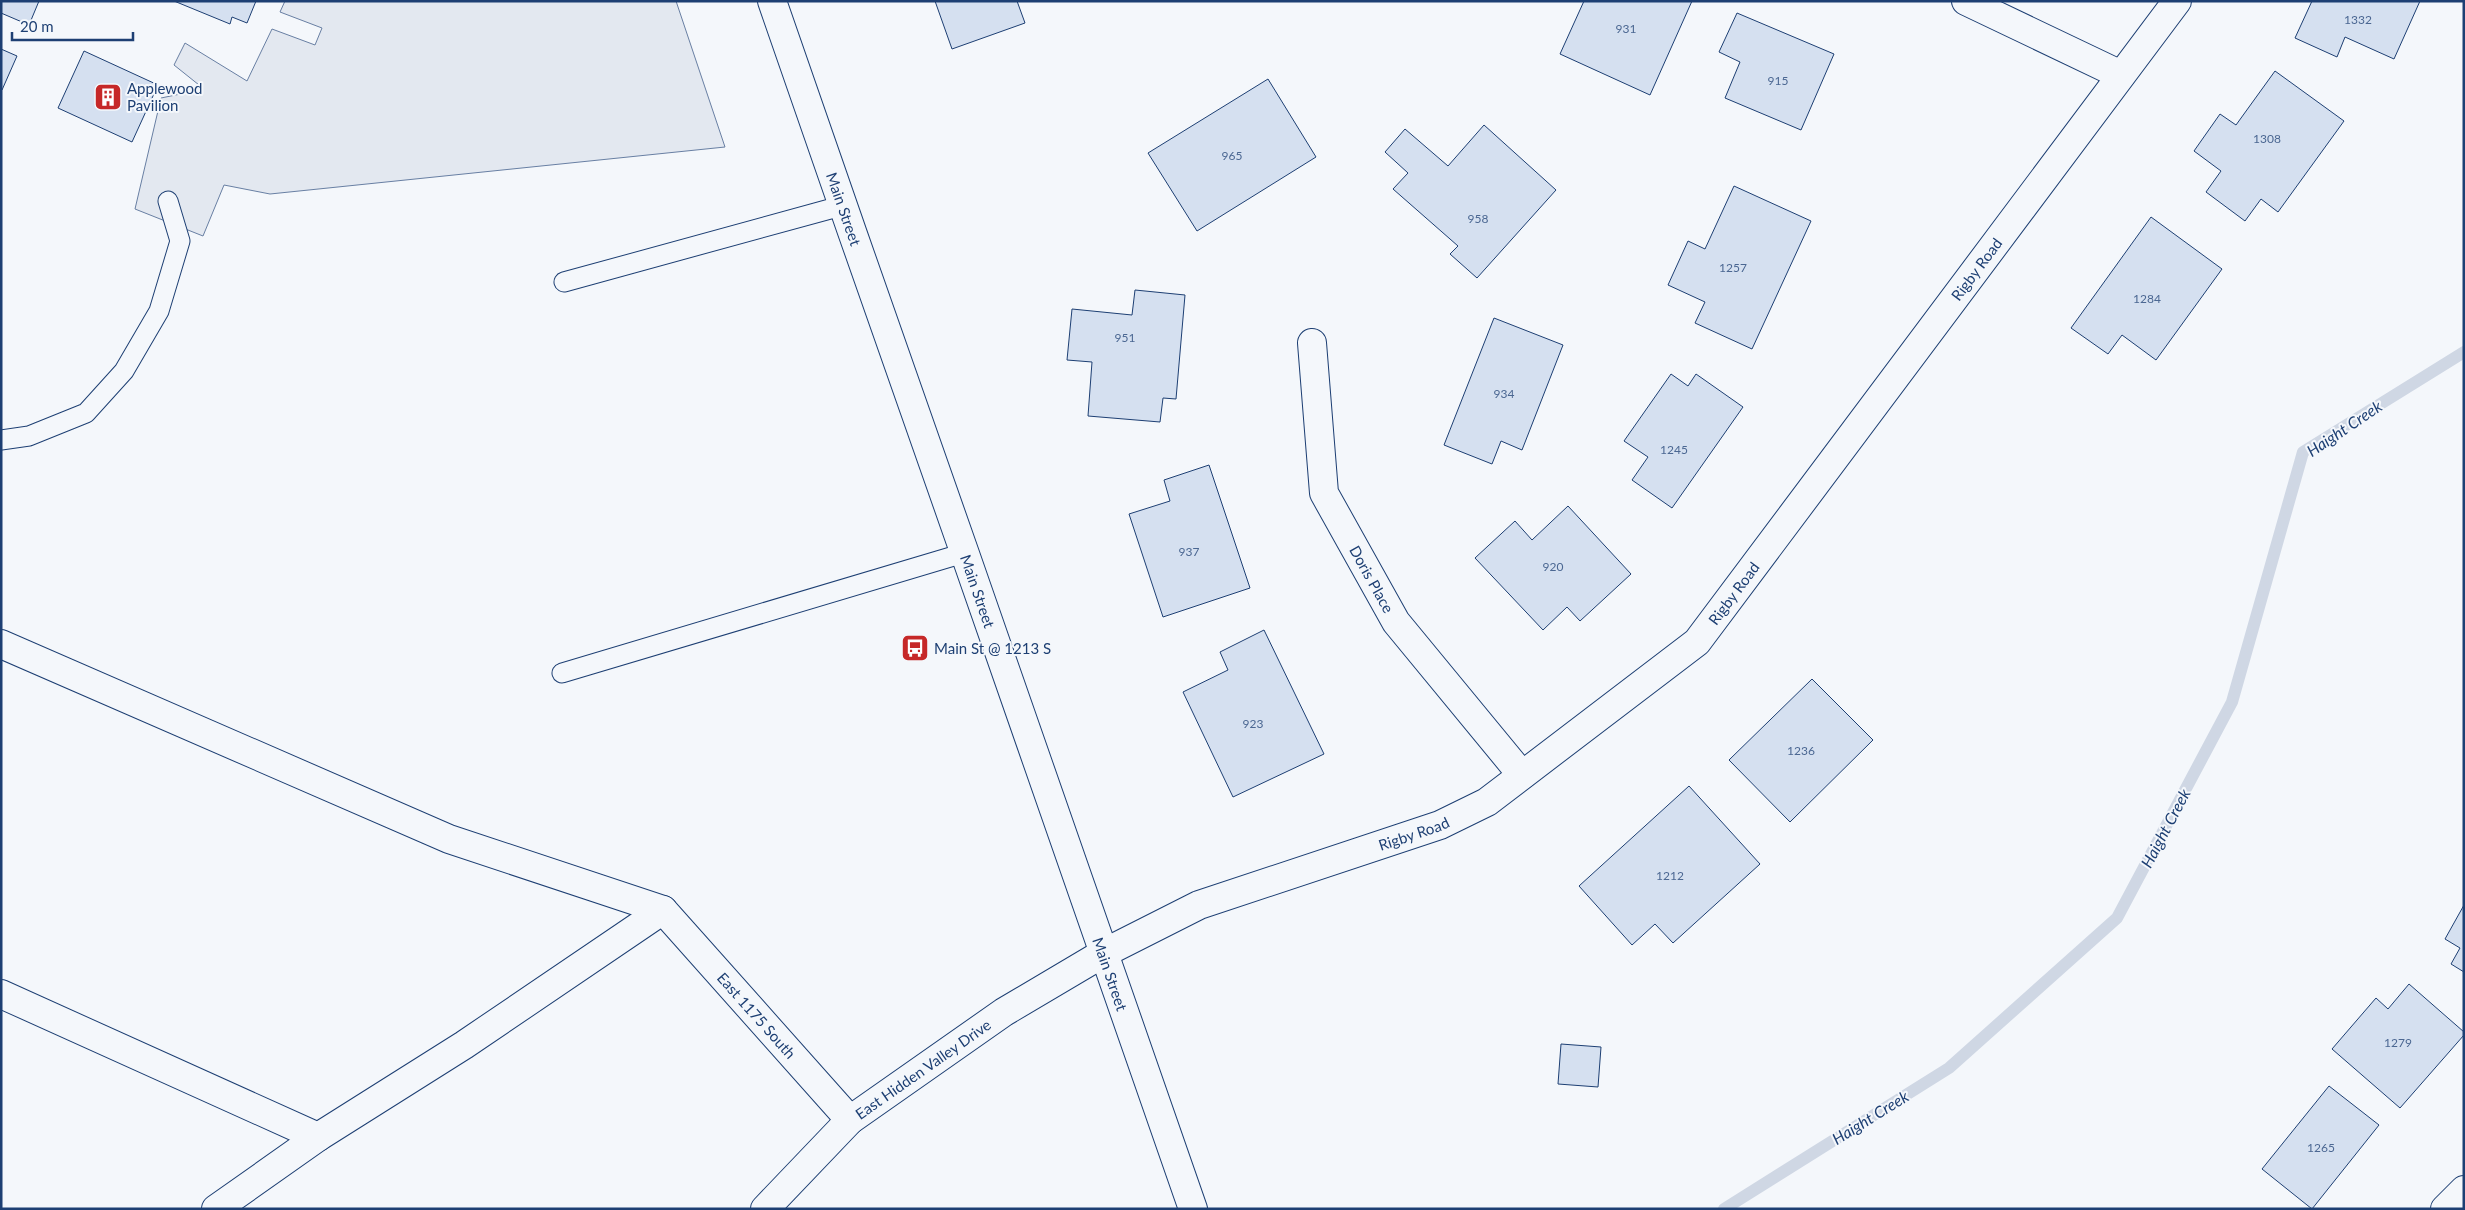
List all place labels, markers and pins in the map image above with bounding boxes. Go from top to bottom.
place label: Applewood Pavilion [127,79,202,114]
building icon: Applewood Pavilion [93,82,123,112]
bus stop icon: Main St @ 1213 S [900,633,930,663]
place label: Main St @ 1213 S [934,639,1051,657]

